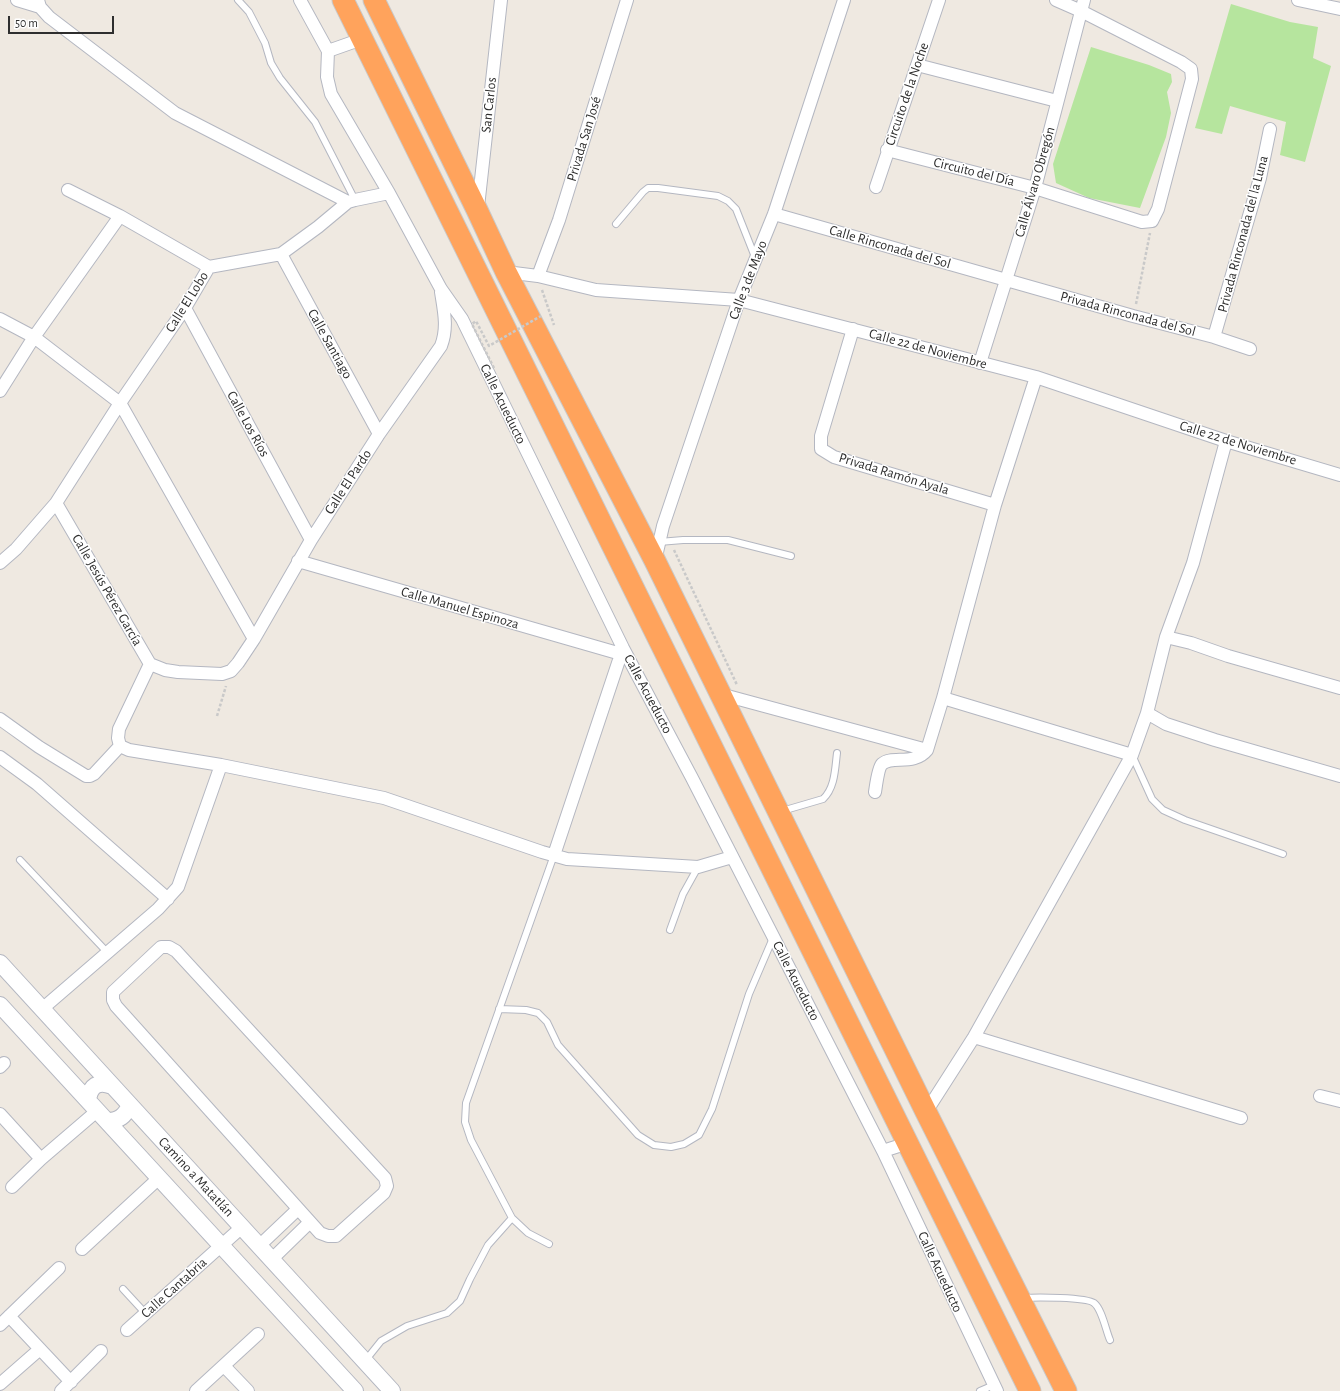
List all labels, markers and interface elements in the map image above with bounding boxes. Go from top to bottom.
scale bar [10,8,116,34]
text: 50 m [15,17,38,29]
street label: Circuito de la Noche [881,40,933,148]
street label: San Carlos [478,76,500,134]
street label: Privada San José [563,95,605,183]
street label: Calle Álvaro Obregón [1011,125,1059,239]
street label: Circuito del Día [932,154,1016,190]
street label: Privada Rinconada del la Luna [1214,154,1272,314]
street label: Calle Rinconada del Sol [827,222,953,272]
street label: Calle 3 de Mayo [725,238,771,322]
street label: Calle El Lobo [162,269,212,335]
street label: Privada Rinconada del Sol [1058,288,1198,340]
street label: Calle Santiago [304,306,356,382]
street label: Calle 22 de Noviembre [867,325,989,373]
street label: Calle Acueducto [476,361,530,447]
street label: Calle Los Ríos [223,388,273,460]
street label: Calle 22 de Noviembre [1177,417,1299,469]
street label: Calle El Pardo [321,446,375,518]
street label: Privada Ramón Ayala [837,449,951,499]
street label: Calle Jesús Pérez García [68,531,146,649]
street label: Calle Manuel Espinoza [399,583,521,633]
street label: Calle Acueducto [620,652,676,736]
street label: Calle Acueducto [769,938,823,1024]
street label: Camino a Matatlán [155,1134,237,1220]
street label: Calle Acueducto [914,1229,966,1315]
street label: Calle Cantabria [138,1254,210,1322]

